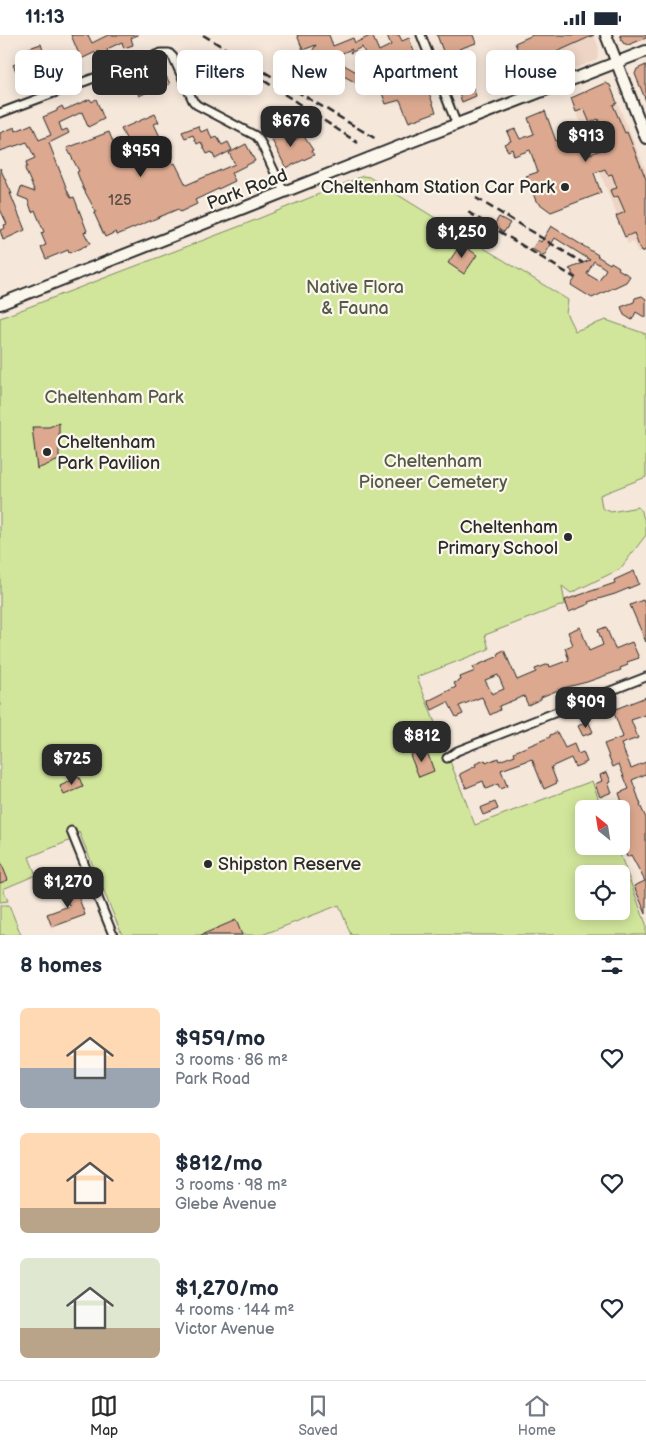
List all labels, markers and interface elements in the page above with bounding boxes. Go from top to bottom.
text: 11:13 [25,6,65,29]
chip: Buy [15,50,82,95]
chip: Rent [92,50,167,95]
chip: Filters [177,50,263,95]
chip: New [273,50,345,95]
chip: Apartment [355,50,476,95]
chip: House [486,50,575,95]
pin: $676 [261,105,321,148]
text: $676 [272,112,310,131]
pin: $913 [556,121,616,163]
text: $913 [568,127,604,146]
pin: $959 [111,135,171,178]
text: $959 [122,142,160,161]
street label: Park Road [204,165,290,214]
place label: Cheltenham Station Car Park [321,177,555,198]
marker: Cheltenham Station Car Park [559,181,571,193]
house number: 125 [108,191,132,210]
pin: $1,250 [421,217,503,259]
text: $1,250 [437,223,487,242]
park label: Native Flora & Fauna [306,277,404,319]
park label: Cheltenham Park [44,387,184,408]
place label: Cheltenham Park Pavilion [57,432,160,474]
marker: Cheltenham Park Pavilion [41,446,53,458]
park label: Cheltenham Pioneer Cemetery [359,451,508,493]
place label: Cheltenham Primary School [437,517,558,559]
marker: Cheltenham Primary School [562,531,574,543]
pin: $909 [556,687,616,729]
text: $909 [566,693,606,712]
pin: $812 [392,721,452,763]
text: $812 [404,727,440,746]
pin: $725 [42,743,102,786]
text: $725 [53,750,91,769]
north arrow [575,800,630,855]
map controls [575,800,630,920]
place label: Shipston Reserve [218,854,362,875]
marker: Shipston Reserve [202,858,214,870]
button: locate [575,865,630,920]
pin: $1,270 [27,867,109,909]
text: $1,270 [44,873,92,892]
icon: filters [598,951,626,979]
text: 8 homes [20,953,102,978]
text: $959/mo [175,1026,265,1051]
icon: home [60,1028,120,1088]
icon: heart [598,1044,626,1072]
text: 3 rooms · 86 m² [175,1051,288,1070]
text: Park Road [175,1070,250,1089]
text: $812/mo [175,1151,263,1176]
icon: home [60,1153,120,1213]
icon: heart [598,1169,626,1197]
text: 3 rooms · 98 m² [175,1176,287,1195]
text: Glebe Avenue [175,1195,276,1214]
text: $1,270/mo [175,1276,279,1301]
icon: home [60,1278,120,1338]
icon: heart [598,1294,626,1322]
text: 4 rooms · 144 m² [175,1301,294,1320]
text: Victor Avenue [175,1320,274,1339]
tab: Map [90,1392,118,1439]
tab: Saved [298,1392,338,1439]
tab: Home [518,1392,556,1439]

